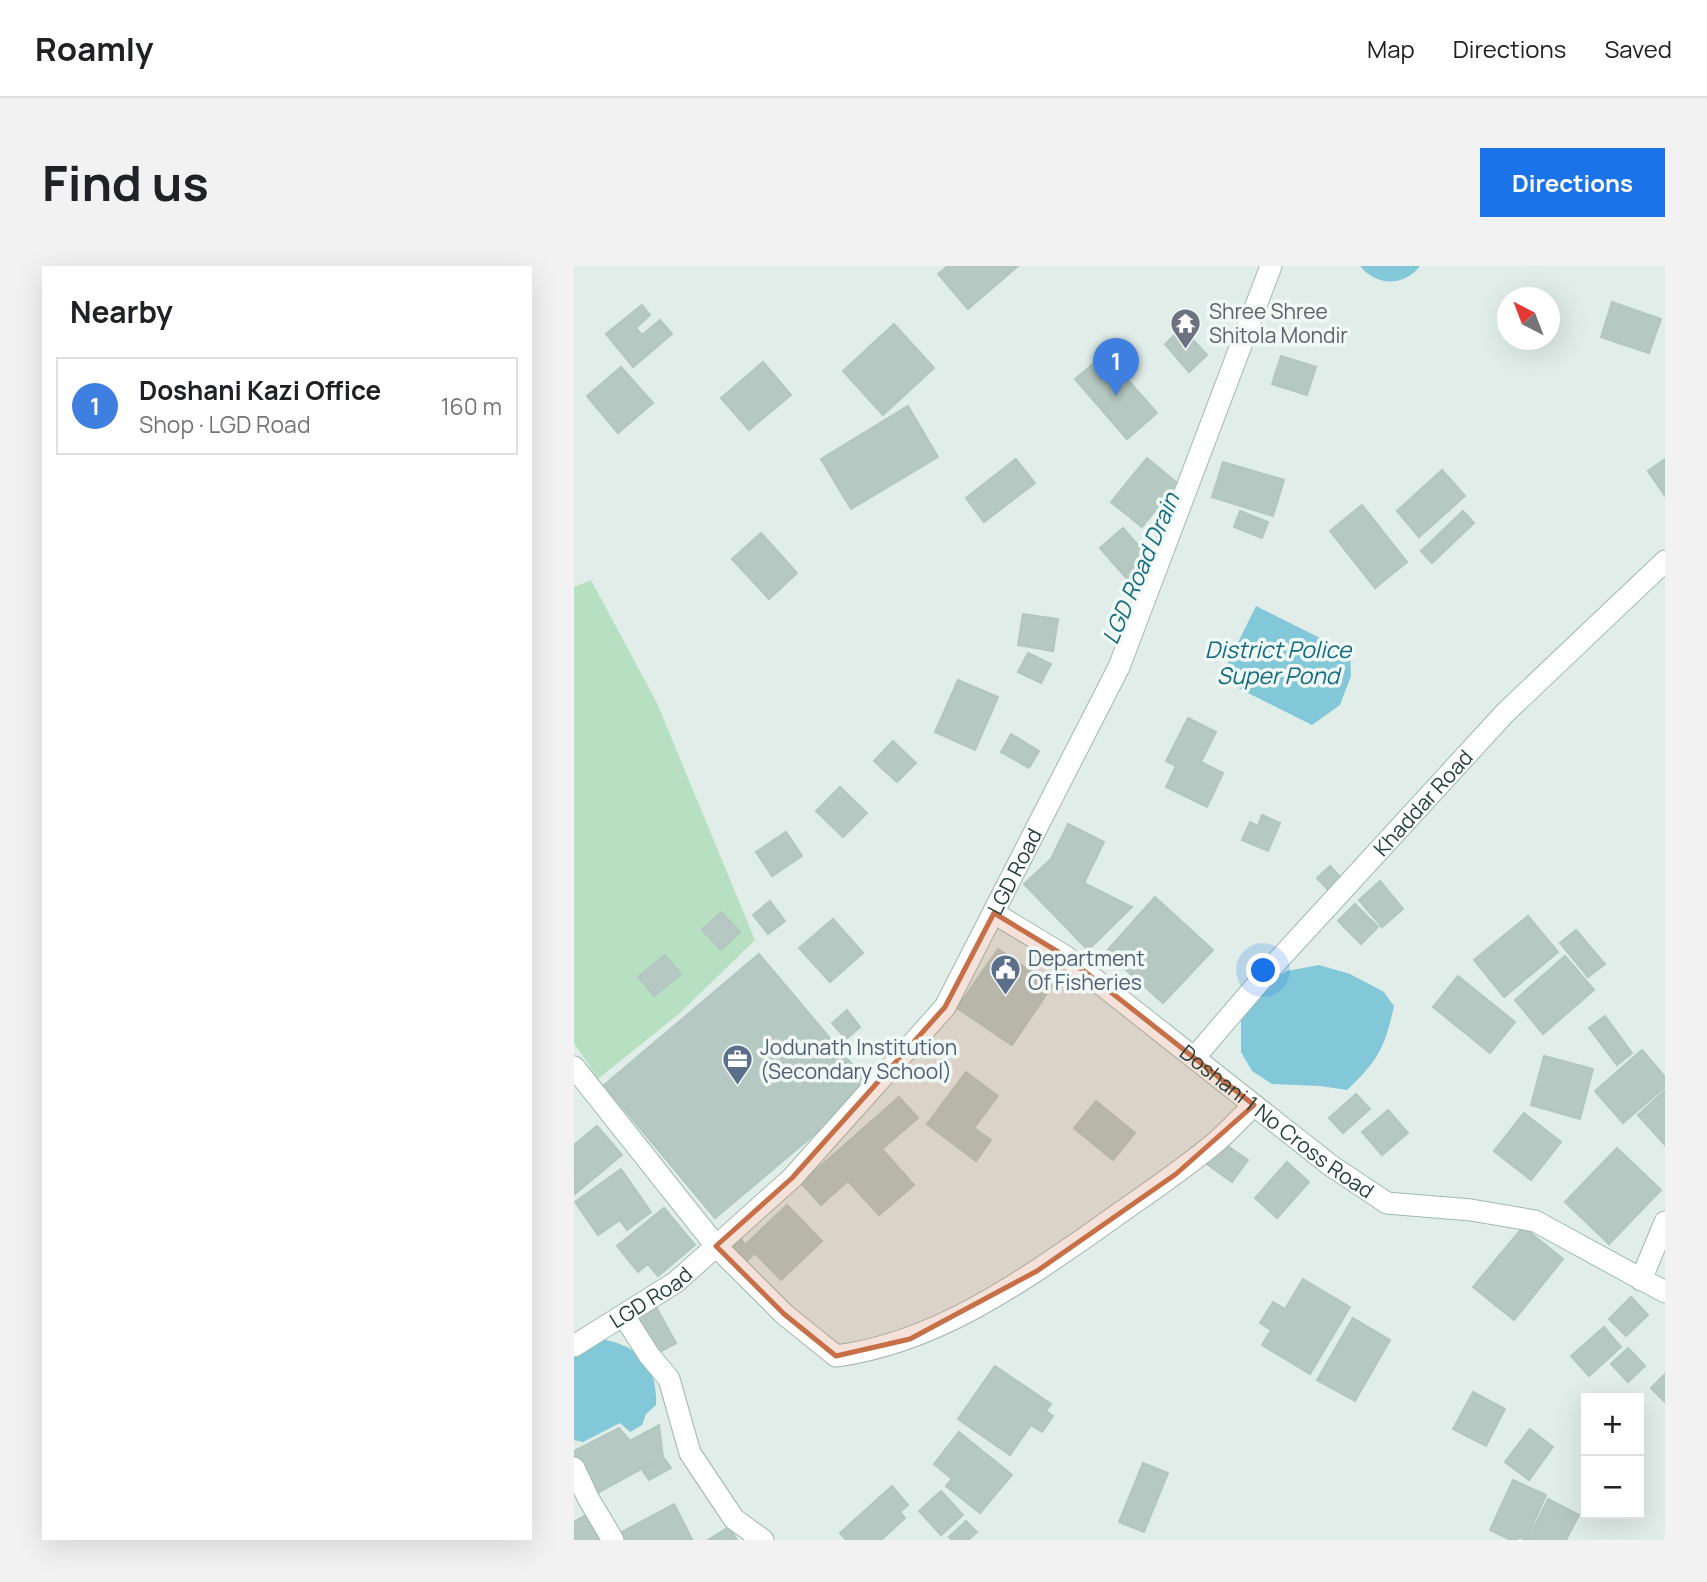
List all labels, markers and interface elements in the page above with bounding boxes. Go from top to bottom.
text: Roamly [35,26,154,71]
text: Map [1367,32,1415,65]
text: Directions [1453,32,1566,65]
text: Saved [1604,32,1672,65]
button: Directions [1480,148,1665,217]
text: Find us [42,149,209,216]
north arrow [1497,287,1560,350]
text: Nearby [70,291,173,332]
place label: Shree Shree Shitola Mondir [1209,297,1348,349]
temple icon: Shree Shree Shitola Mondir [1169,306,1203,350]
pin: 1 [1093,338,1139,396]
text: Doshani Kazi Office [139,372,381,408]
text: 1 [90,390,100,422]
text: 160 m [441,390,502,422]
text: Shop · LGD Road [139,408,311,440]
water label: LGD Road Drain [1094,486,1187,649]
water label: District Police Super Pond [1205,633,1353,691]
street label: Khaddar Road [1367,743,1479,862]
street label: LGD Road [981,824,1048,919]
place label: Department Of Fisheries [1028,944,1145,996]
public building icon: Department Of Fisheries [988,953,1022,997]
your location [1246,953,1280,987]
place label: Jodunath Institution (Secondary School) [760,1033,957,1085]
street label: Doshani 1 No Cross Road [1174,1038,1380,1204]
office icon: Jodunath Institution (Secondary School) [720,1042,754,1086]
street label: LGD Road [604,1260,698,1334]
map controls [1581,1393,1644,1519]
button: + [1581,1393,1644,1456]
button: − [1581,1456,1644,1519]

